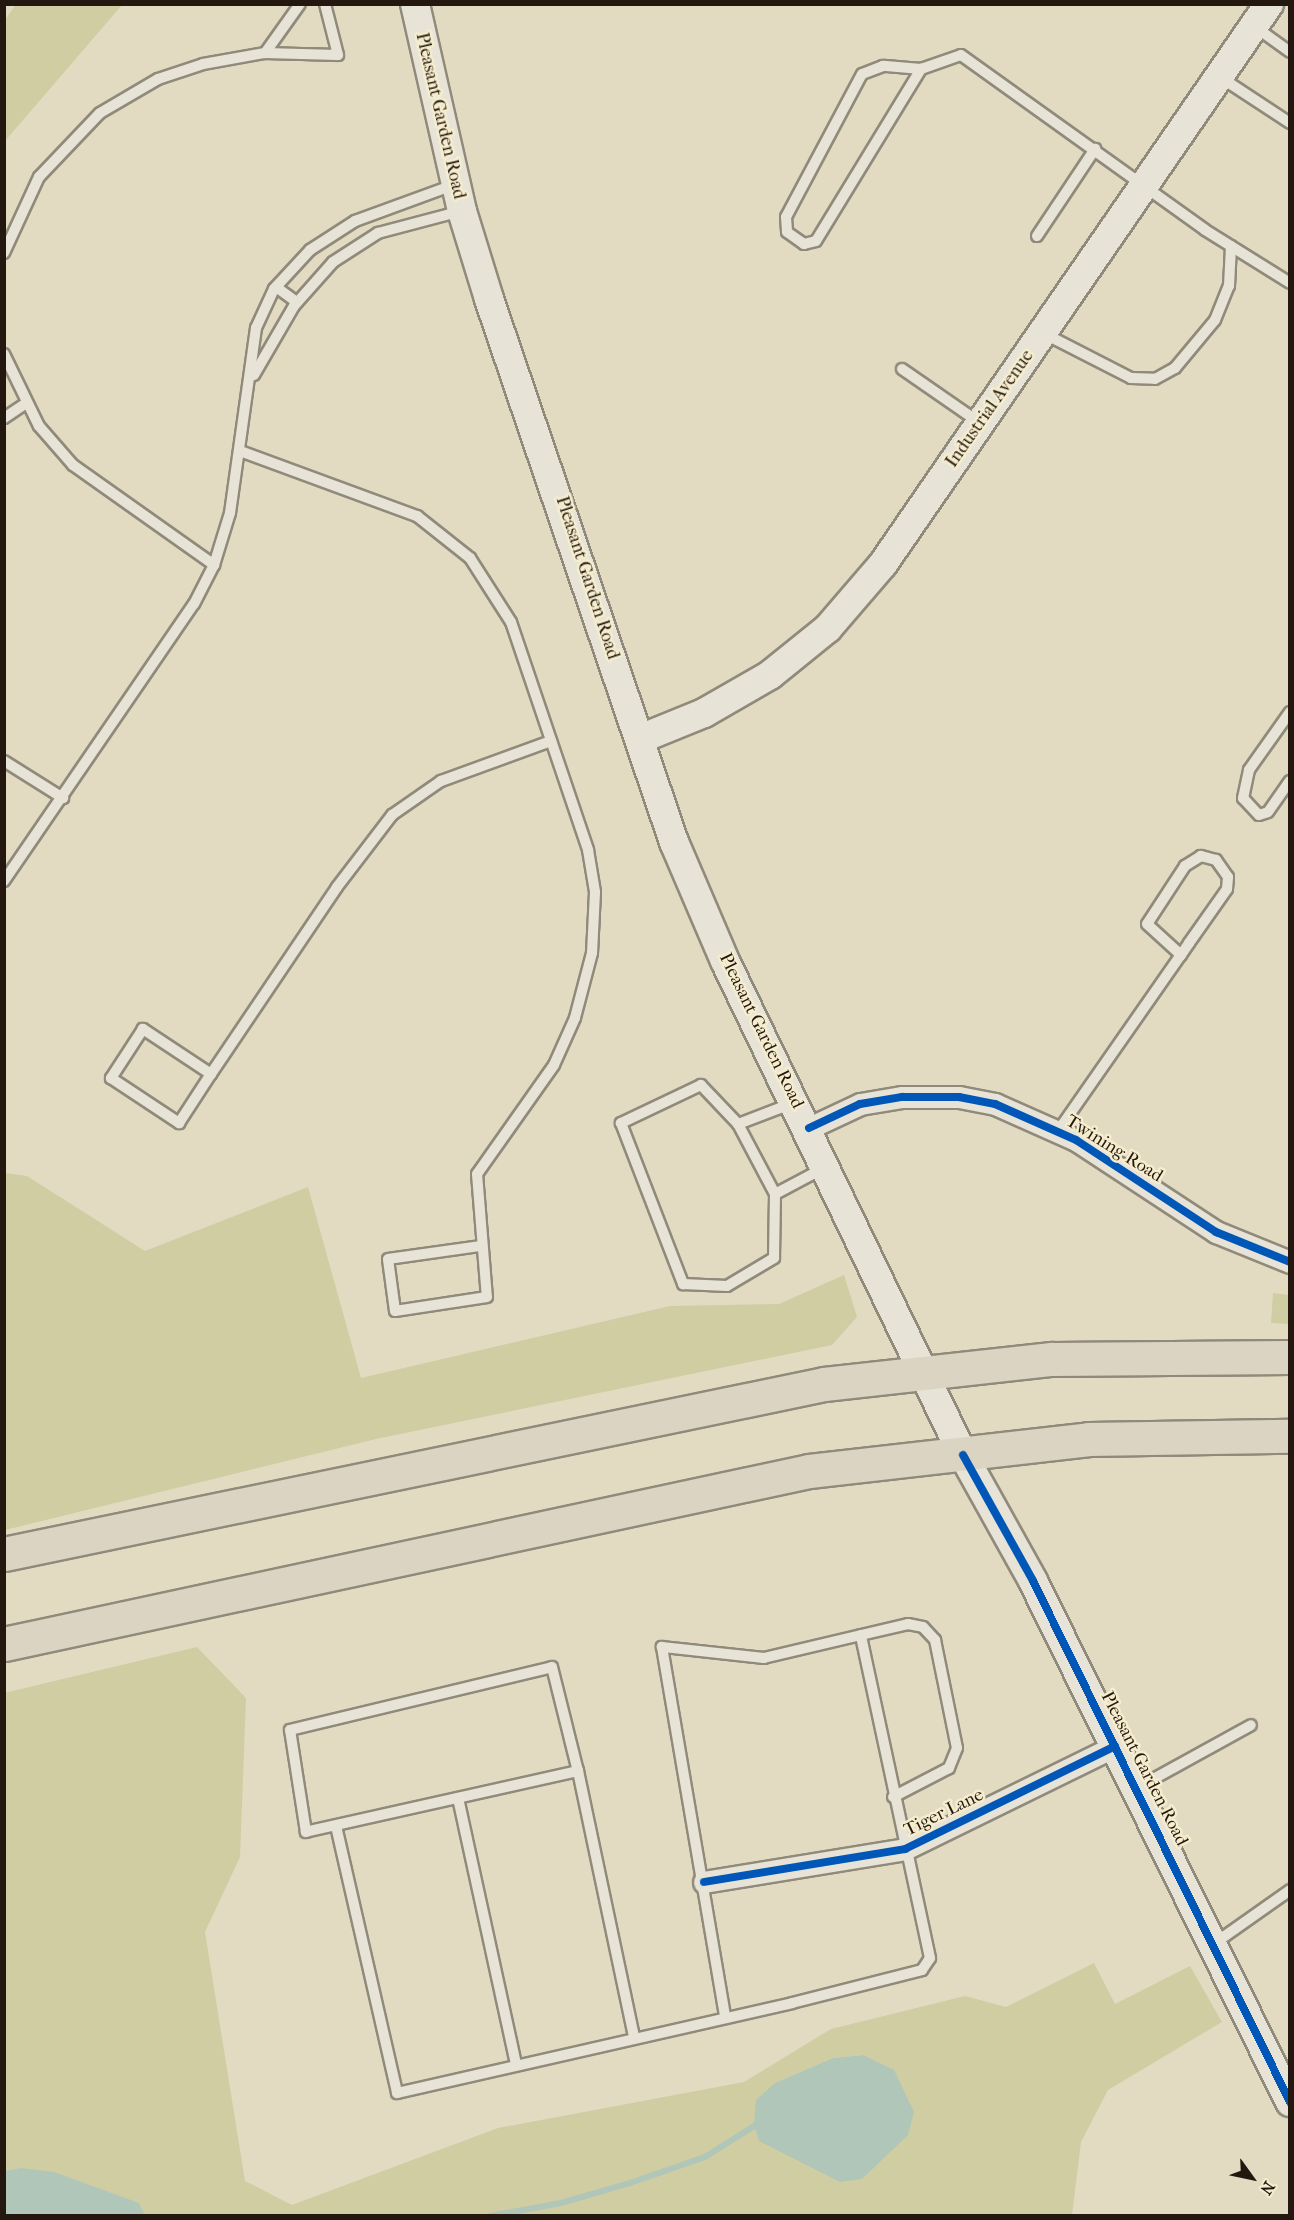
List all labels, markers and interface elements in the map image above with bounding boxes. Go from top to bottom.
street label: Pleasant Garden Road [410,31,470,201]
street label: Industrial Avenue [941,346,1039,472]
street label: Pleasant Garden Road [550,494,624,662]
street label: Pleasant Garden Road [714,950,808,1112]
street label: Twining Road [1062,1111,1166,1187]
street label: Pleasant Garden Road [1096,1688,1192,1850]
street label: Tiger Lane [901,1785,987,1841]
north arrow [1222,2148,1282,2208]
text: N [1256,2178,1279,2198]

